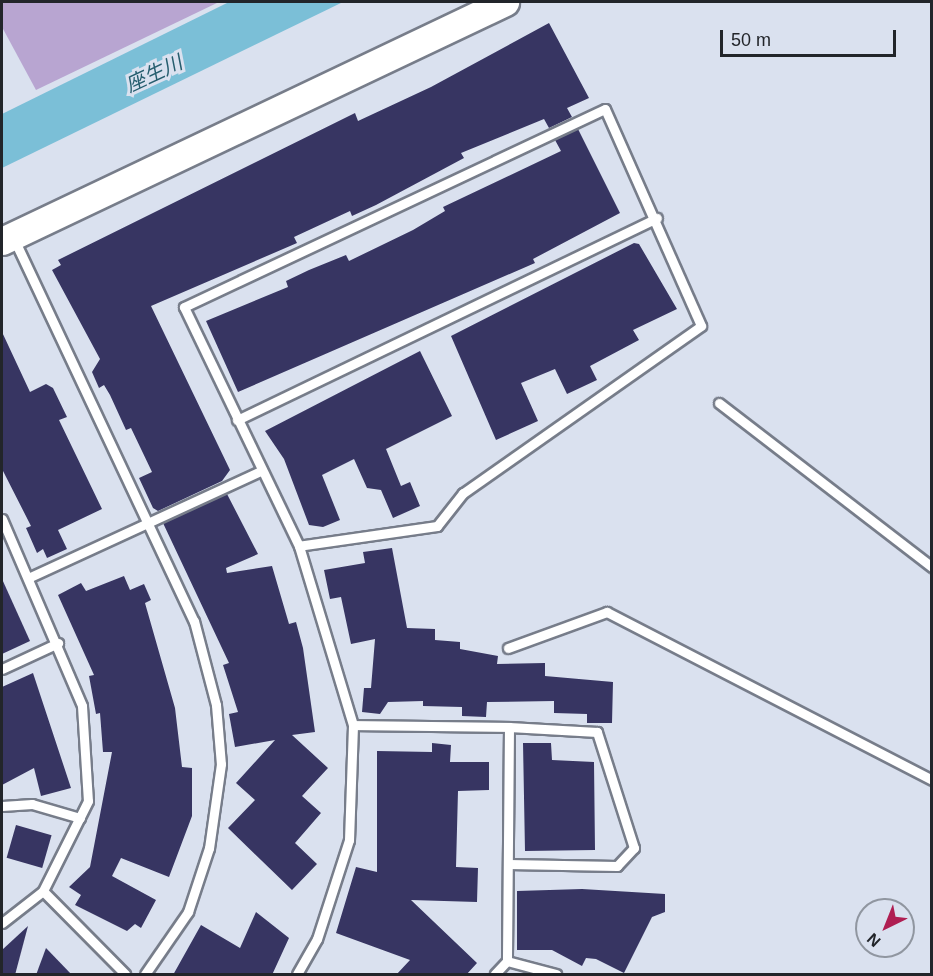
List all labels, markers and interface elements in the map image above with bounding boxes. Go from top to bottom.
scale bar [723,18,898,56]
text: 50 m [731,30,771,50]
water label: 座生川 [122,50,186,98]
north arrow [855,898,915,958]
text: N [864,930,884,950]

